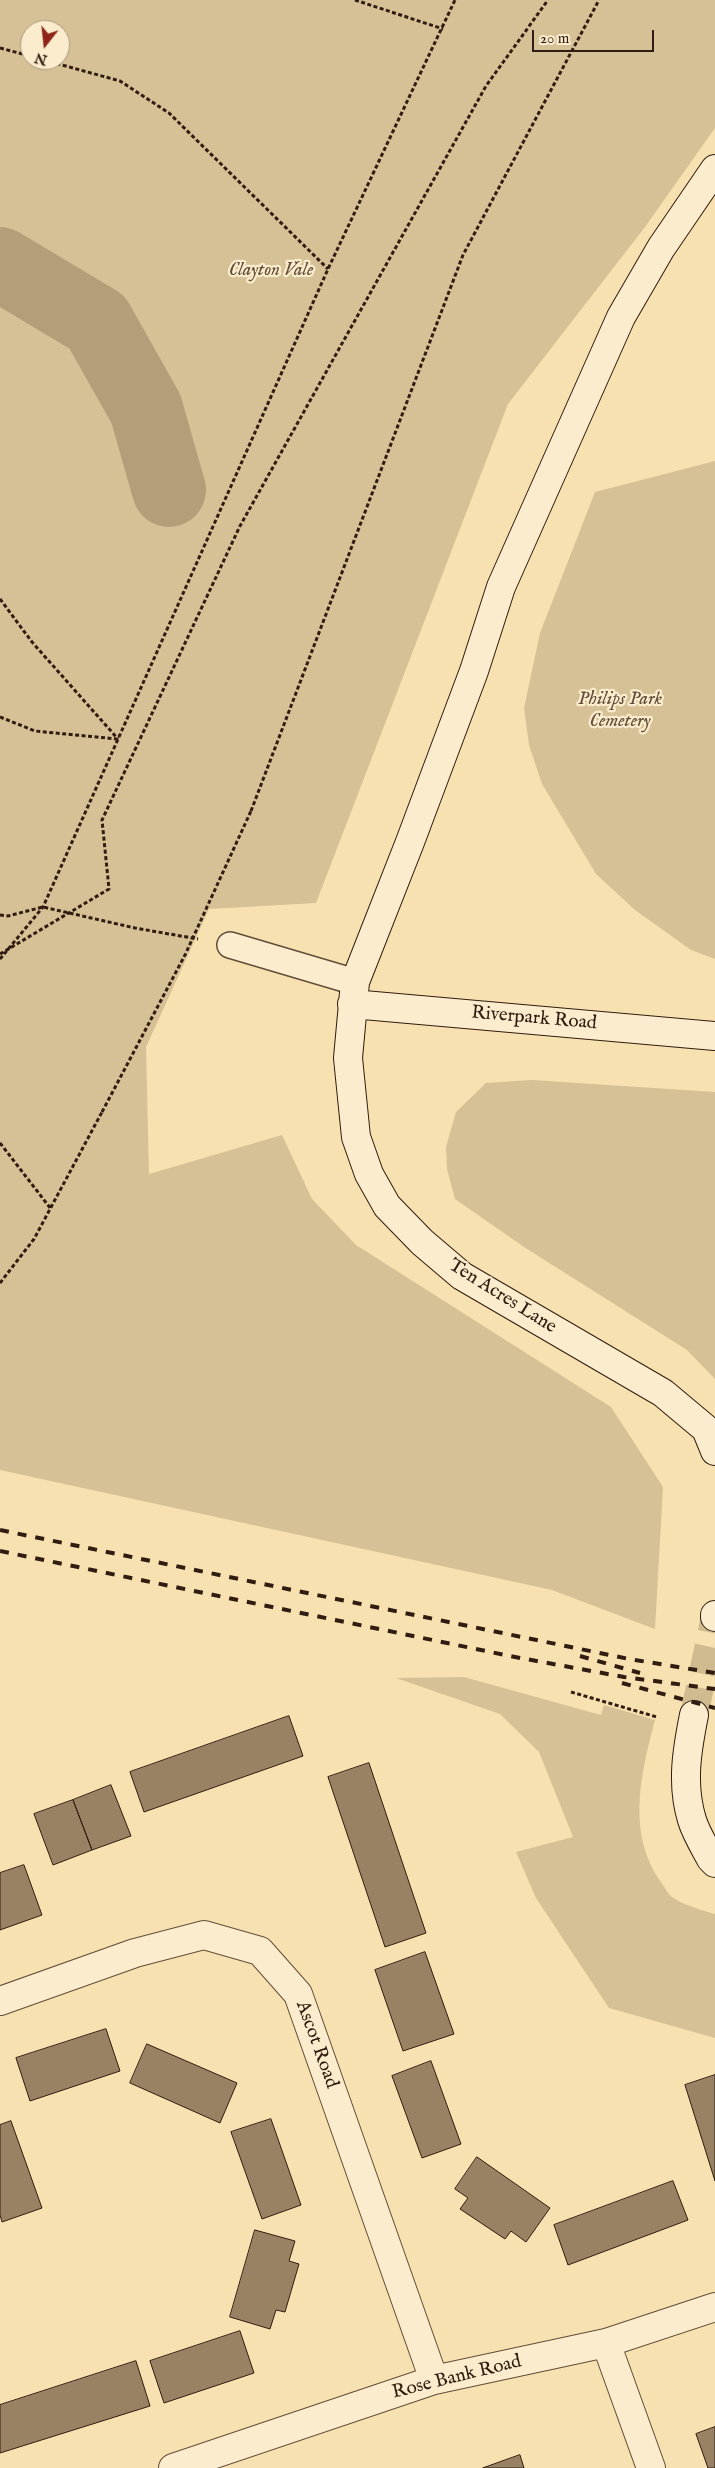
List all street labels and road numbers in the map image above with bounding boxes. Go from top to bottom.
street label: Riverpark Road [470,1002,598,1036]
street label: Ten Acres Lane [444,1255,560,1339]
street label: Ascot Road [290,1998,342,2092]
street label: Rose Bank Road [390,2351,524,2405]

